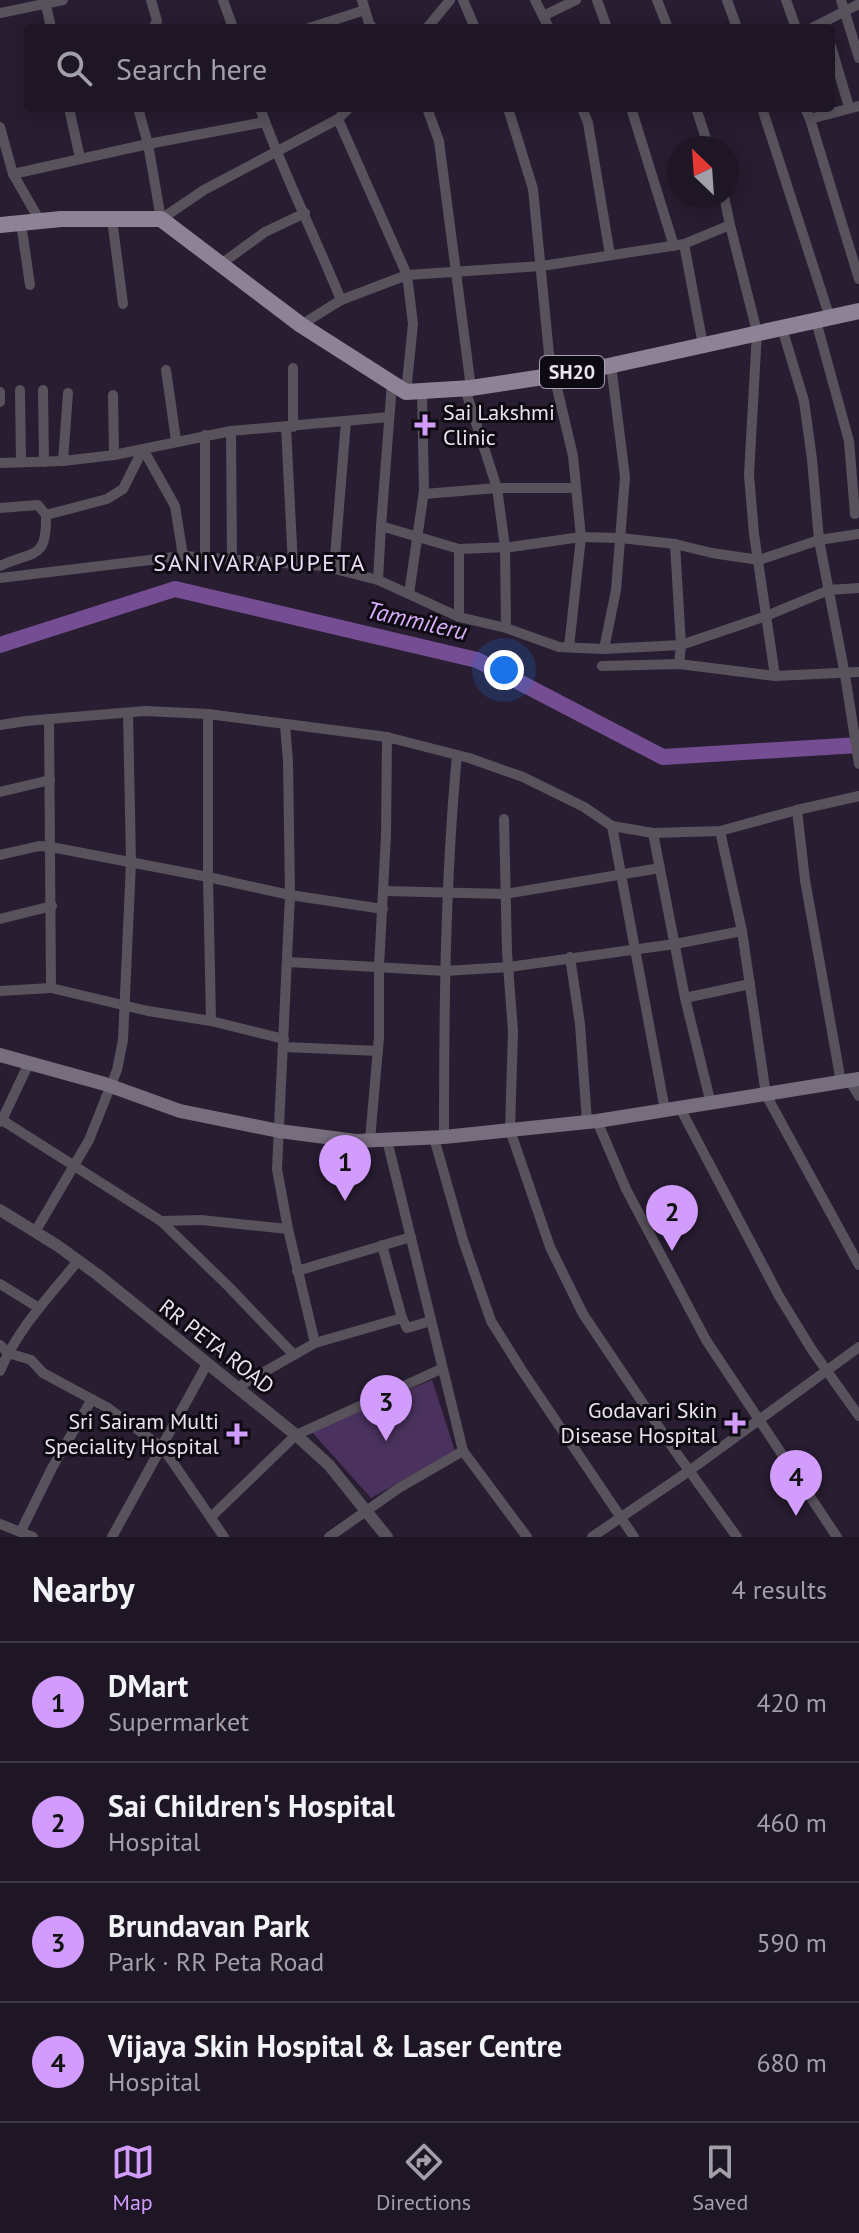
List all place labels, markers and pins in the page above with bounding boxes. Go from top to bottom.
place label: Sai Lakshmi Clinic [443,398,555,451]
marker: Sai Lakshmi Clinic [414,414,436,436]
pin: 1 [319,1135,371,1201]
pin: 2 [646,1185,698,1251]
pin: 3 [360,1375,412,1441]
place label: Godavari Skin Disease Hospital [561,1396,718,1449]
place label: Sri Sairam Multi Speciality Hospital [44,1407,220,1460]
marker: Godavari Skin Disease Hospital [724,1412,746,1434]
marker: Sri Sairam Multi Speciality Hospital [226,1423,248,1445]
pin: 4 [770,1450,822,1516]

